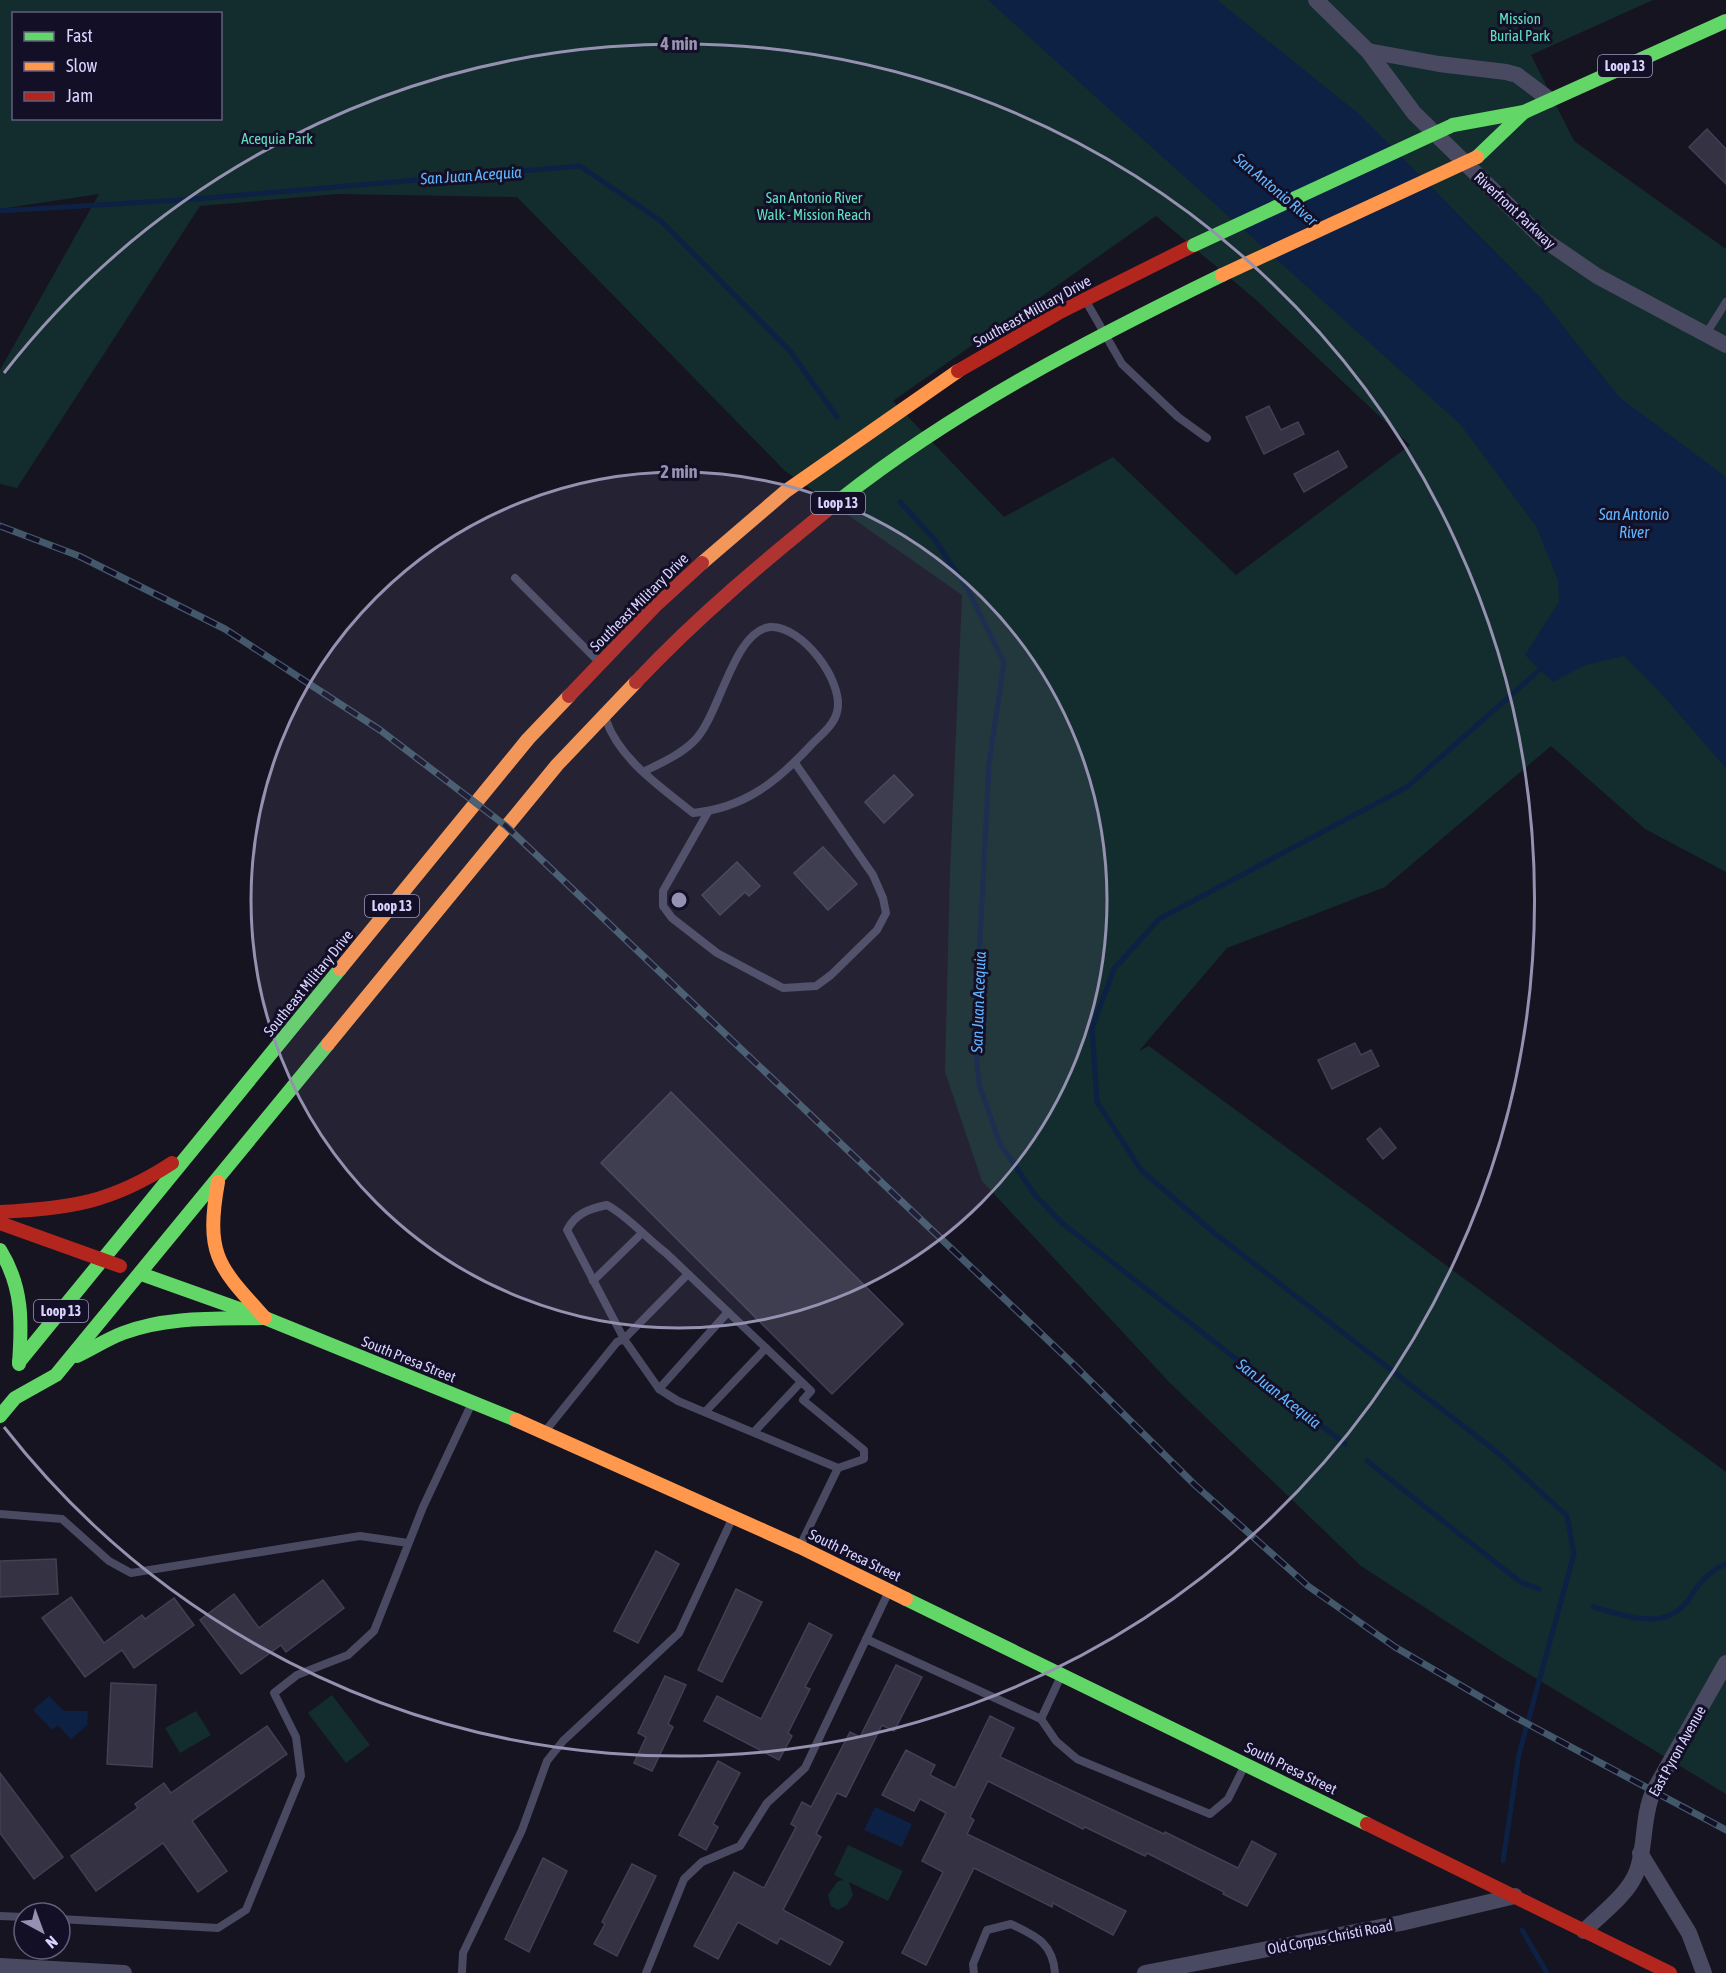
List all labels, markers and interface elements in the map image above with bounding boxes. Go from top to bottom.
park label: Mission Burial Park [1490,10,1551,44]
legend [12,12,222,120]
text: Fast [66,25,93,46]
text: 4 min [660,33,698,54]
text: Slow [66,55,97,76]
road number: Loop 13 [1598,55,1652,77]
text: Jam [66,85,93,106]
park label: Acequia Park [241,130,313,147]
water label: San Antonio River [1230,148,1322,230]
water label: San Juan Acequia [419,162,523,189]
street label: Riverfront Parkway [1471,168,1559,252]
park label: San Antonio River Walk - Mission Reach [757,189,871,223]
street label: Southeast Military Drive [970,272,1094,350]
text: 2 min [661,461,698,482]
road number: Loop 13 [811,492,865,514]
water label: San Antonio River [1598,505,1669,541]
street label: Southeast Military Drive [586,549,692,655]
centre of rings [669,890,689,910]
road number: Loop 13 [365,895,419,917]
street label: Southeast Military Drive [260,926,356,1040]
water label: San Juan Acequia [967,950,990,1054]
road number: Loop 13 [34,1300,88,1322]
street label: South Presa Street [359,1332,459,1386]
water label: San Juan Acequia [1232,1354,1325,1432]
street label: South Presa Street [806,1525,904,1585]
street label: East Pyron Avenue [1645,1703,1709,1799]
street label: South Presa Street [1242,1738,1340,1798]
north arrow [12,1901,72,1961]
street label: Old Corpus Christi Road [1266,1917,1394,1957]
text: N [42,1932,61,1952]

